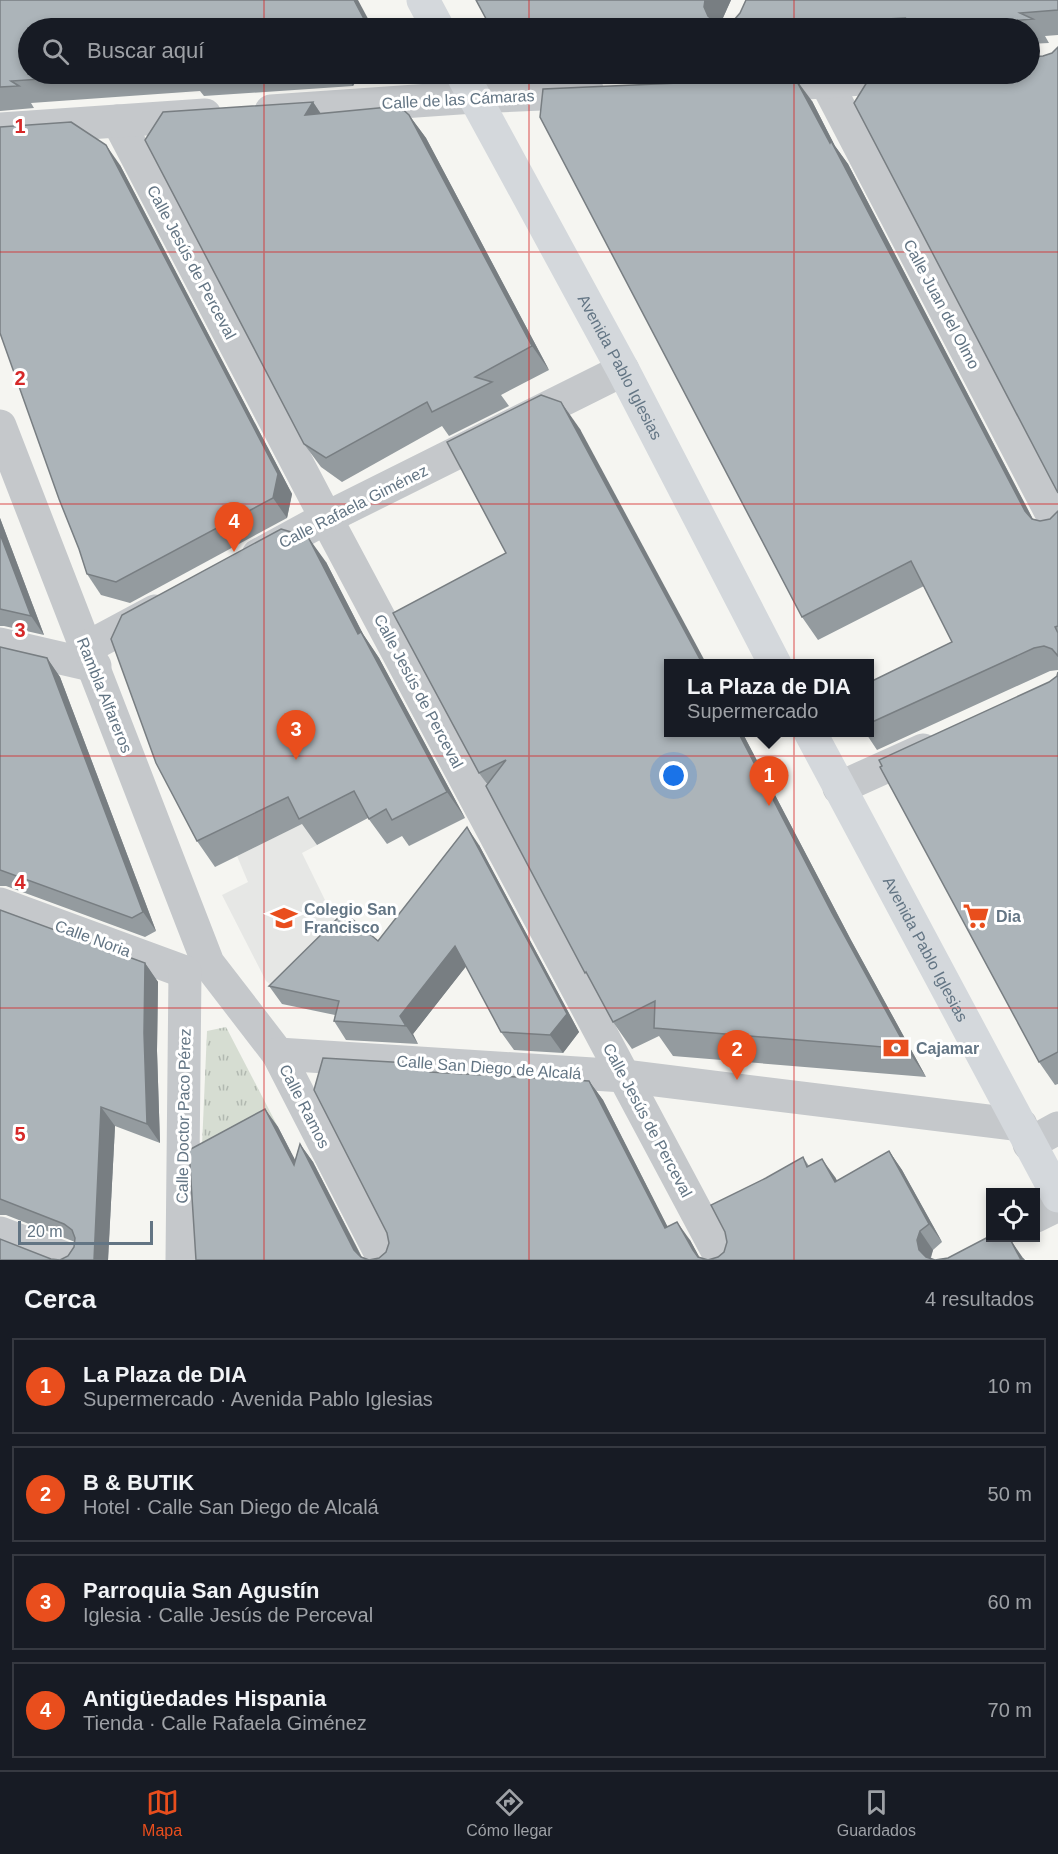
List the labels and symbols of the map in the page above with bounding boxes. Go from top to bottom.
street label: Calle de las Cámaras [381,87,535,112]
text: 1 [14,115,26,137]
street label: Calle Jesús de Perceval [144,182,239,342]
street label: Calle Juan del Olmo [900,237,983,372]
street label: Avenida Pablo Iglesias [575,292,665,442]
text: 2 [14,367,26,389]
street label: Calle Rafaela Giménez [276,462,430,551]
pin: 4 [214,502,254,552]
street label: Calle Jesús de Perceval [371,611,466,771]
text: 3 [14,619,26,641]
street label: Rambla Alfareros [74,635,135,755]
pin: 3 [276,710,316,760]
pin: 1 [750,756,788,806]
your location [659,761,688,790]
text: 4 [14,871,26,893]
street label: Avenida Pablo Iglesias [880,874,971,1025]
place label: Colegio San Francisco [304,901,396,936]
supermarket icon: Dia [961,901,991,931]
school or university icon: Colegio San Francisco [269,903,299,933]
place label: Dia [996,908,1021,925]
street label: Calle Noria [53,917,133,960]
street label: Calle Doctor Paco Pérez [173,1028,194,1204]
pin: 2 [718,1030,756,1080]
bank icon: Cajamar [881,1033,911,1063]
street label: Calle Jesús de Perceval [600,1040,695,1200]
place label: Cajamar [916,1040,979,1057]
street label: Calle San Diego de Alcalá [396,1053,582,1082]
street label: Calle Ramos [276,1062,333,1151]
text: 5 [14,1123,26,1145]
scale bar [18,1218,153,1246]

